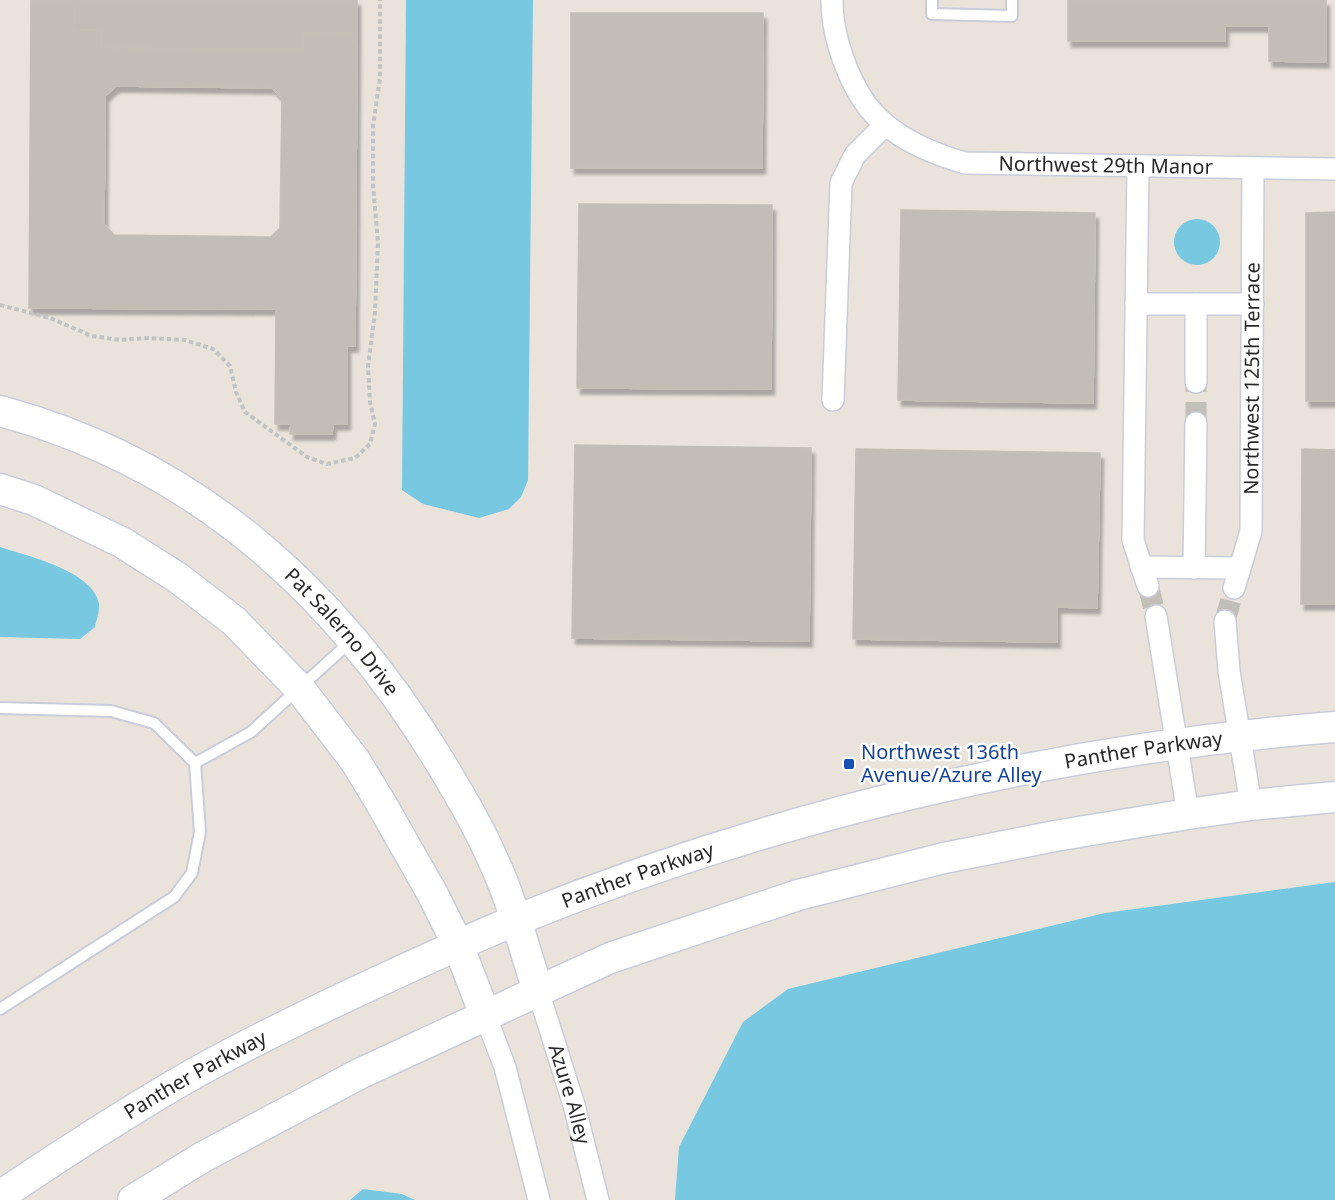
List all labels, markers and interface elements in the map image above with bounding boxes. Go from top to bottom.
street label: Northwest 29th Manor [999,150,1213,180]
street label: Northwest 125th Terrace [1237,262,1265,495]
street label: Pat Salerno Drive [279,561,406,701]
street label: Panther Parkway [1062,724,1225,775]
place label: Northwest 136th Avenue/Azure Alley [861,738,1043,788]
marker: Northwest 136th Avenue/Azure Alley [842,757,856,771]
street label: Panther Parkway [558,835,718,914]
street label: Panther Parkway [119,1023,272,1125]
street label: Azure Alley [543,1041,598,1148]

